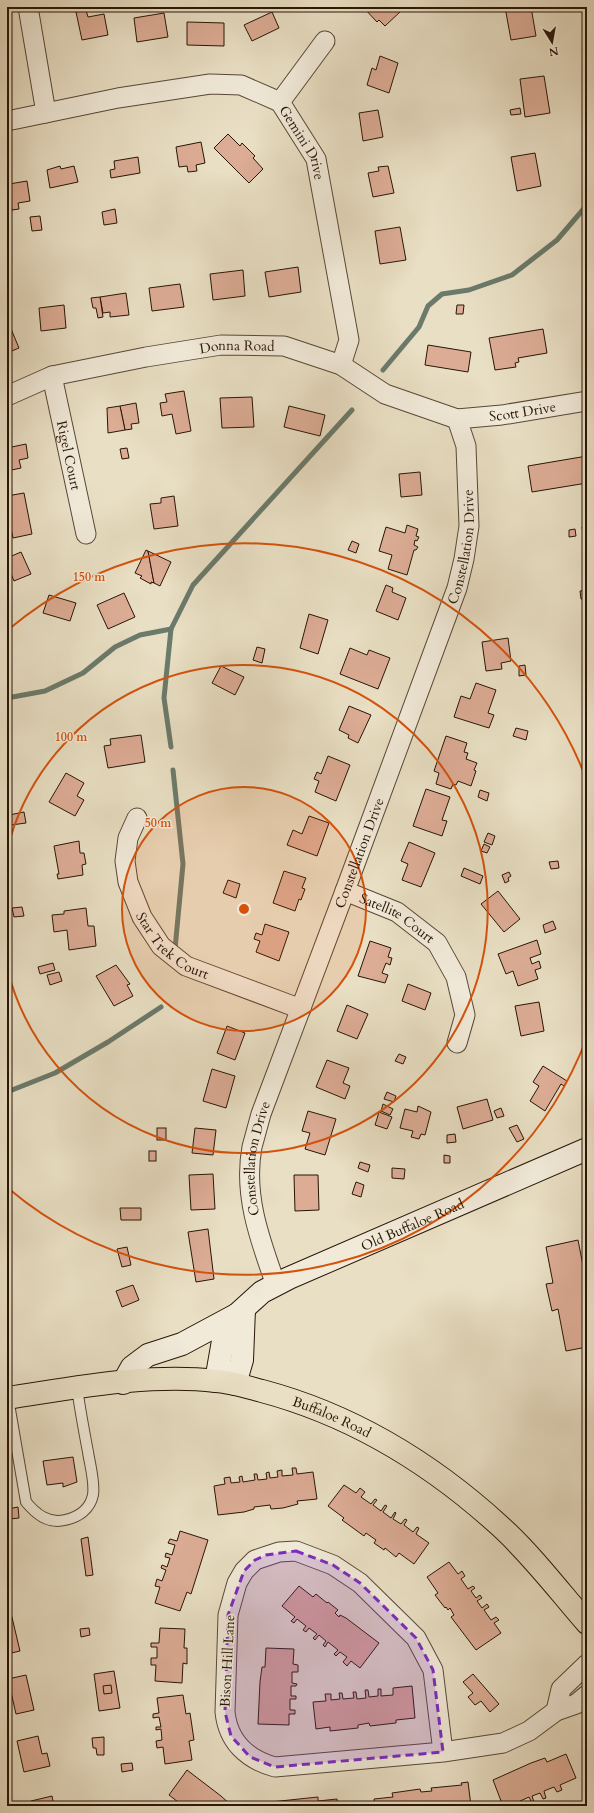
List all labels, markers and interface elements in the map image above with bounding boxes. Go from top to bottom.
north arrow [532,22,572,62]
text: N [547,43,560,60]
street label: Gemini Drive [275,102,329,181]
street label: Donna Road [198,336,275,358]
street label: Scott Drive [488,397,557,426]
street label: Rigel Court [52,419,85,492]
street label: Constellation Drive [443,489,479,607]
text: 150 m [73,569,106,585]
text: 100 m [55,729,88,745]
street label: Constellation Drive [330,795,389,911]
text: 50 m [145,815,172,831]
street label: Satellite Court [357,889,439,948]
centre of rings [237,902,251,916]
street label: Star Trek Court [131,909,212,984]
street label: Constellation Drive [240,1098,275,1217]
street label: Old Buffaloe Road [358,1194,468,1256]
street label: Buffaloe Road [290,1392,375,1443]
street label: Bison Hill Lane [216,1614,239,1708]

